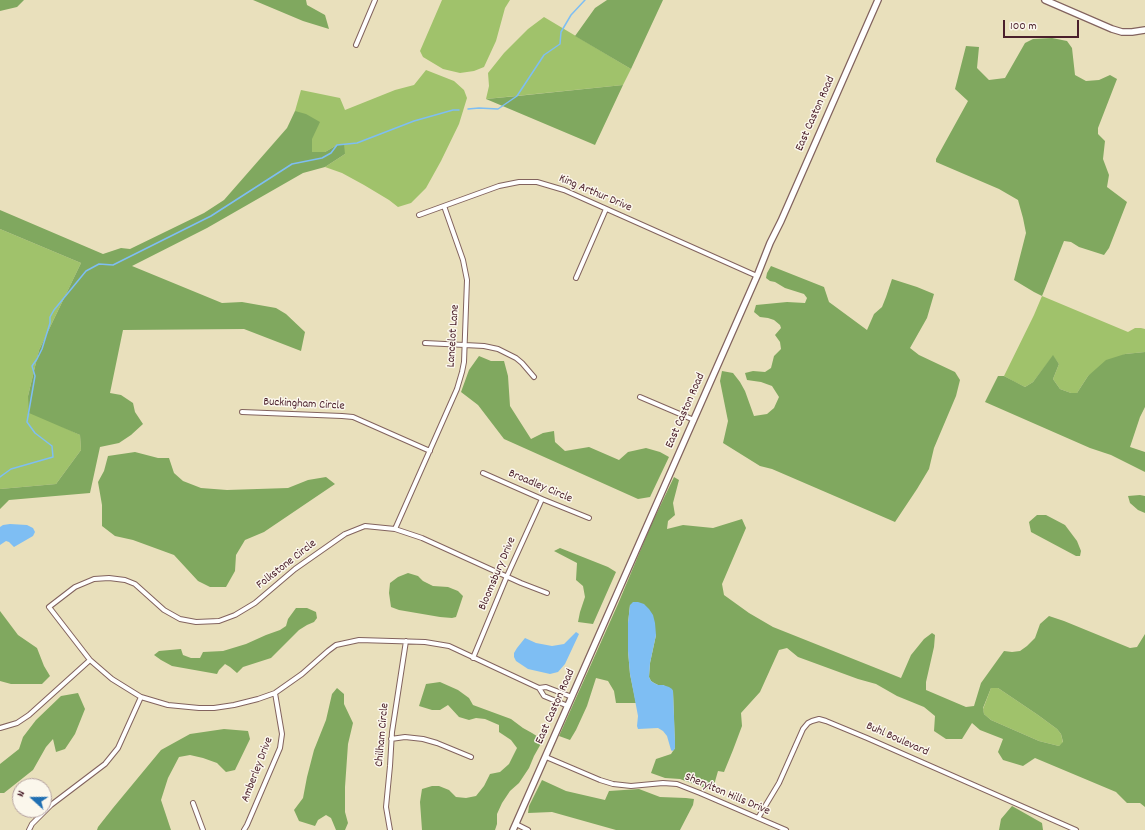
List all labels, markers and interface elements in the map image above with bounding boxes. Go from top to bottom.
scale bar [1005,12,1081,38]
text: 100 m [1010,18,1037,35]
street label: East Caston Road [793,74,839,154]
street label: King Arthur Drive [556,172,634,216]
street label: Lancelot Lane [445,304,463,368]
street label: East Caston Road [663,371,709,451]
street label: Buckingham Circle [263,396,345,414]
street label: Broadley Circle [506,467,574,507]
street label: Bloomsbury Drive [476,535,520,613]
street label: Folkstone Circle [254,537,320,593]
street label: East Caston Road [533,667,579,747]
street label: Chilham Circle [373,702,393,768]
street label: Buhl Boulevard [863,720,931,760]
street label: Amberley Drive [239,735,277,805]
street label: Sherylton Hills Drive [682,771,772,819]
north arrow [12,778,52,818]
text: N [13,789,30,799]

